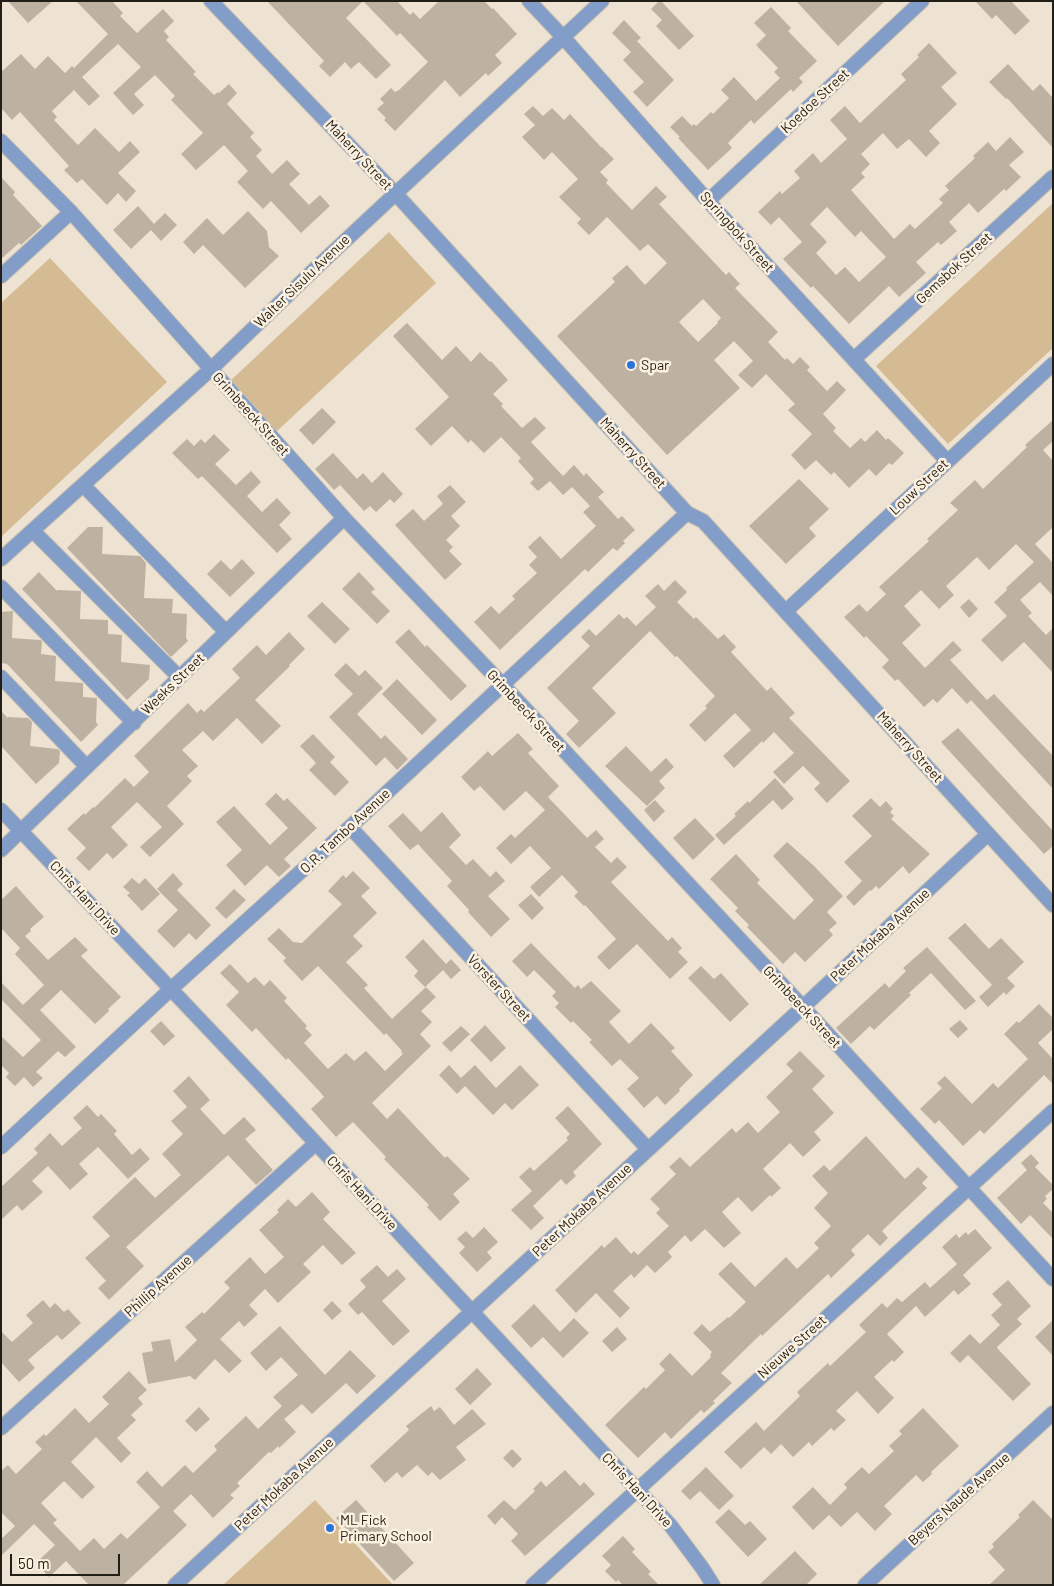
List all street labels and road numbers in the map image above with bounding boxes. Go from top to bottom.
street label: Koedoe Street [777,65,853,137]
street label: Maherry Street [322,116,396,194]
street label: Springbok Street [696,188,778,276]
street label: Gemsbok Street [913,229,995,307]
street label: Walter Sisulu Avenue [251,231,353,331]
street label: Grimbeeck Street [209,369,293,459]
street label: Maherry Street [597,414,669,492]
street label: Louw Street [886,456,952,518]
street label: Weeks Street [138,650,208,718]
street label: Grimbeeck Street [484,666,568,756]
street label: Maherry Street [874,708,946,786]
street label: O.R. Tambo Avenue [297,785,393,877]
street label: Chris Hani Drive [46,857,124,939]
street label: Peter Mokaba Avenue [827,885,933,985]
street label: Vorster Street [464,951,534,1025]
street label: Grimbeeck Street [760,962,844,1052]
street label: Chris Hani Drive [323,1152,401,1234]
street label: Peter Mokaba Avenue [529,1160,635,1260]
street label: Phillip Avenue [121,1252,195,1320]
street label: Nieuwe Street [754,1312,830,1382]
street label: Peter Mokaba Avenue [231,1434,337,1534]
street label: Chris Hani Drive [598,1449,676,1531]
street label: Beyers Naude Avenue [905,1449,1013,1549]

